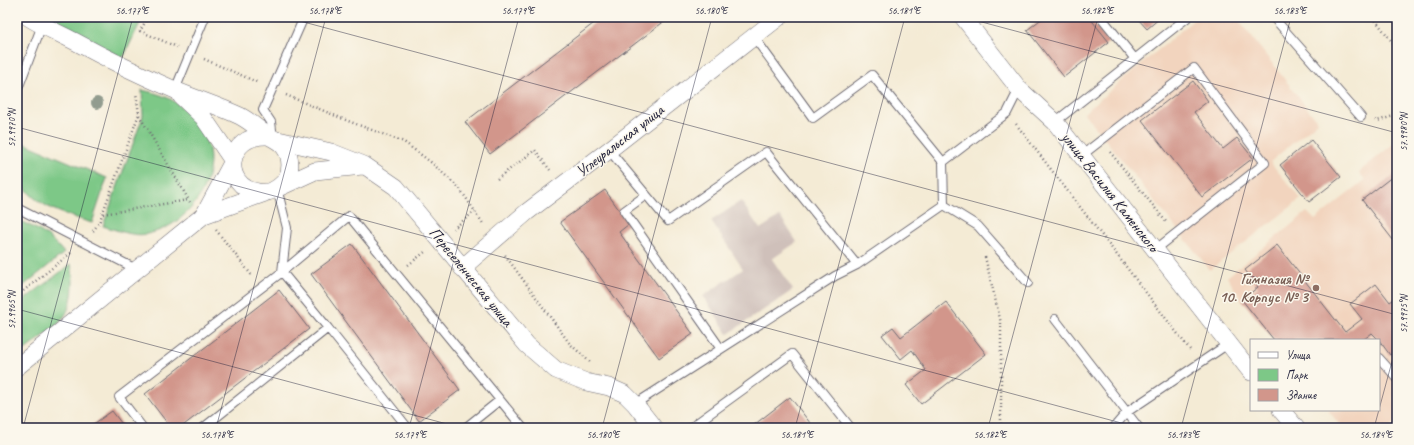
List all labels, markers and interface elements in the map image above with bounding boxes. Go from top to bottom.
text: 56.177°E [116,4,150,17]
text: 56.178°E [309,4,343,17]
text: 56.179°E [502,4,536,17]
text: 56.180°E [695,4,729,17]
text: 56.181°E [888,4,922,17]
text: 56.182°E [1081,4,1115,17]
text: 56.183°E [1274,4,1308,17]
street label: Углеуральская улица [572,100,669,182]
text: 57.9970°N [5,107,18,147]
text: 57.9980°N [1397,111,1410,151]
street label: улица Василия Каменского [1056,127,1165,258]
street label: Переселенческая улица [425,223,518,332]
place label: Гимназия № 10. Корпус № 3 [1219,269,1311,307]
marker: Гимназия № 10. Корпус № 3 [1311,283,1321,293]
text: 57.9965°N [5,289,18,329]
text: 57.9975°N [1397,293,1410,333]
legend [1250,339,1380,411]
text: Улица [1286,347,1311,363]
text: Парк [1286,367,1309,383]
text: Здание [1286,387,1317,403]
text: 56.178°E [201,428,235,441]
text: 56.179°E [394,428,428,441]
text: 56.180°E [587,428,621,441]
text: 56.181°E [781,428,815,441]
text: 56.182°E [974,428,1008,441]
text: 56.183°E [1167,428,1201,441]
text: 56.184°E [1360,428,1394,441]

